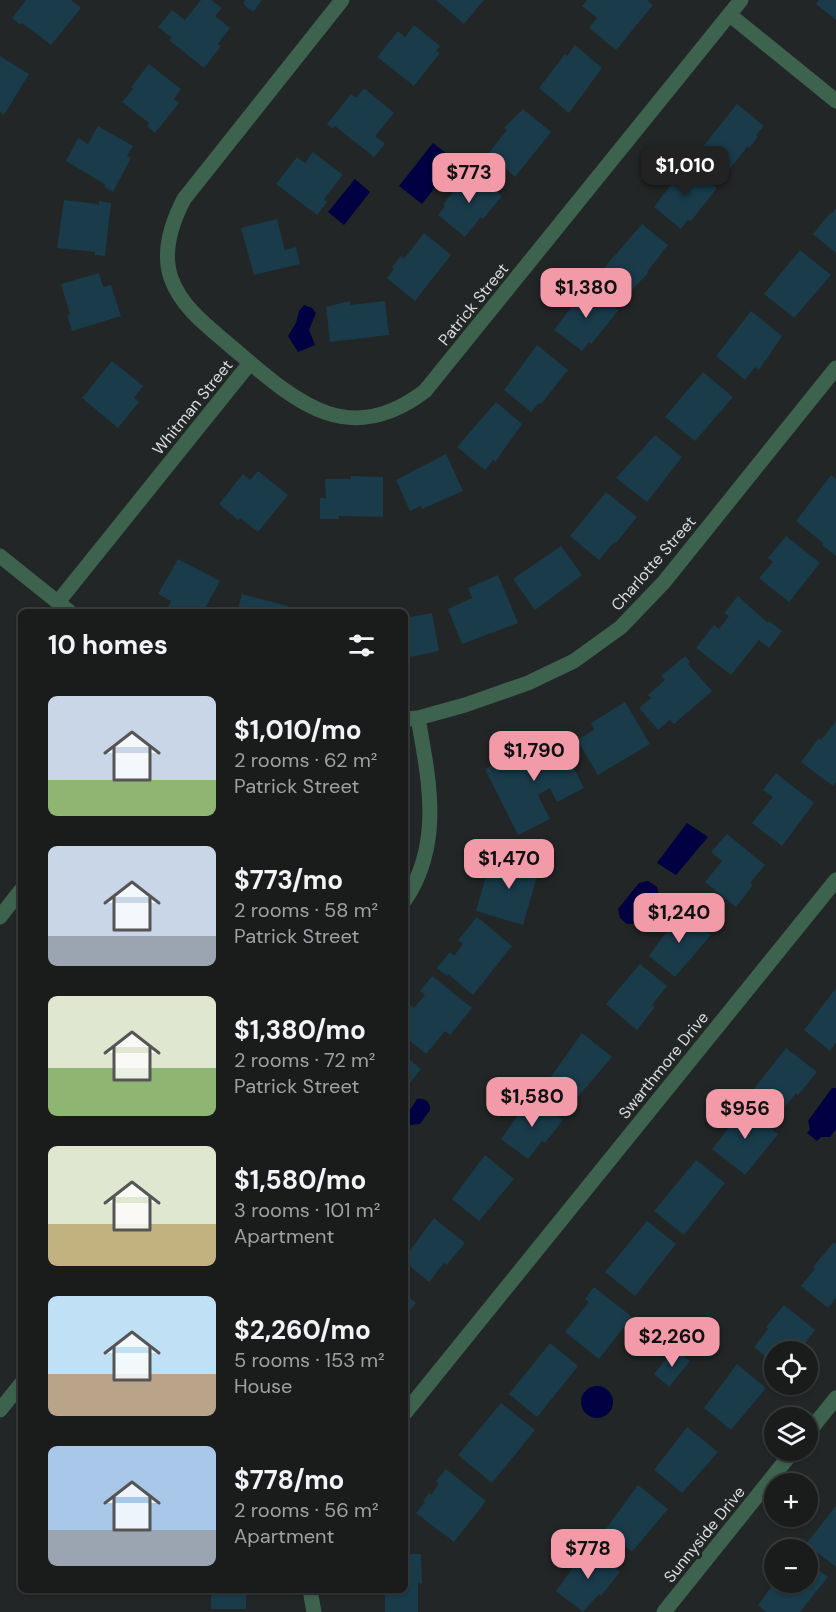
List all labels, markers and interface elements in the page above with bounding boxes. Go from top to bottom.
pin: $1,010 [636,146,734,197]
text: $1,010 [655,152,715,178]
pin: $773 [433,153,505,204]
text: $773 [446,159,492,185]
street label: Patrick Street [434,259,513,350]
pin: $1,380 [537,268,635,319]
text: $1,380 [554,274,618,300]
street label: Whitman Street [148,355,237,459]
street label: Charlotte Street [606,512,700,615]
text: 10 homes [48,628,168,662]
icon: filters [345,629,378,662]
text: $1,010/mo [234,713,362,747]
icon: home [96,720,168,792]
pin: $1,790 [485,731,583,782]
text: $1,790 [503,737,565,763]
text: 2 rooms · 62 m² [234,747,377,773]
text: Patrick Street [234,773,359,799]
pin: $1,470 [460,839,558,890]
text: $1,470 [478,845,540,871]
text: $773/mo [234,863,343,897]
icon: home [96,870,168,942]
pin: $1,240 [630,893,728,944]
text: 2 rooms · 58 m² [234,897,378,923]
text: $1,240 [648,899,710,925]
text: Patrick Street [234,923,359,949]
street label: Swarthmore Drive [614,1007,713,1123]
text: $1,380/mo [234,1013,366,1047]
icon: home [96,1020,168,1092]
text: 2 rooms · 72 m² [234,1047,375,1073]
text: Patrick Street [234,1073,359,1099]
pin: $1,580 [483,1077,581,1128]
text: $1,580 [500,1083,564,1109]
pin: $956 [709,1089,781,1140]
text: $956 [720,1095,770,1121]
text: $1,580/mo [234,1163,366,1197]
icon: home [96,1170,168,1242]
text: 3 rooms · 101 m² [234,1197,380,1223]
text: Apartment [234,1223,334,1249]
text: $2,260/mo [234,1313,371,1347]
pin: $2,260 [623,1317,721,1368]
icon: home [96,1320,168,1392]
text: $2,260 [639,1323,705,1349]
map controls [764,1341,818,1593]
button: locate [764,1341,818,1395]
text: 5 rooms · 153 m² [234,1347,385,1373]
text: House [234,1373,292,1399]
button: layers [764,1407,818,1461]
text: $778/mo [234,1463,344,1497]
icon: home [96,1470,168,1542]
button: + [764,1473,818,1527]
street label: Sunnyside Drive [659,1482,750,1587]
text: 2 rooms · 56 m² [234,1497,379,1523]
text: Apartment [234,1523,334,1549]
pin: $778 [552,1529,624,1580]
text: $778 [565,1535,611,1561]
button: − [764,1539,818,1593]

